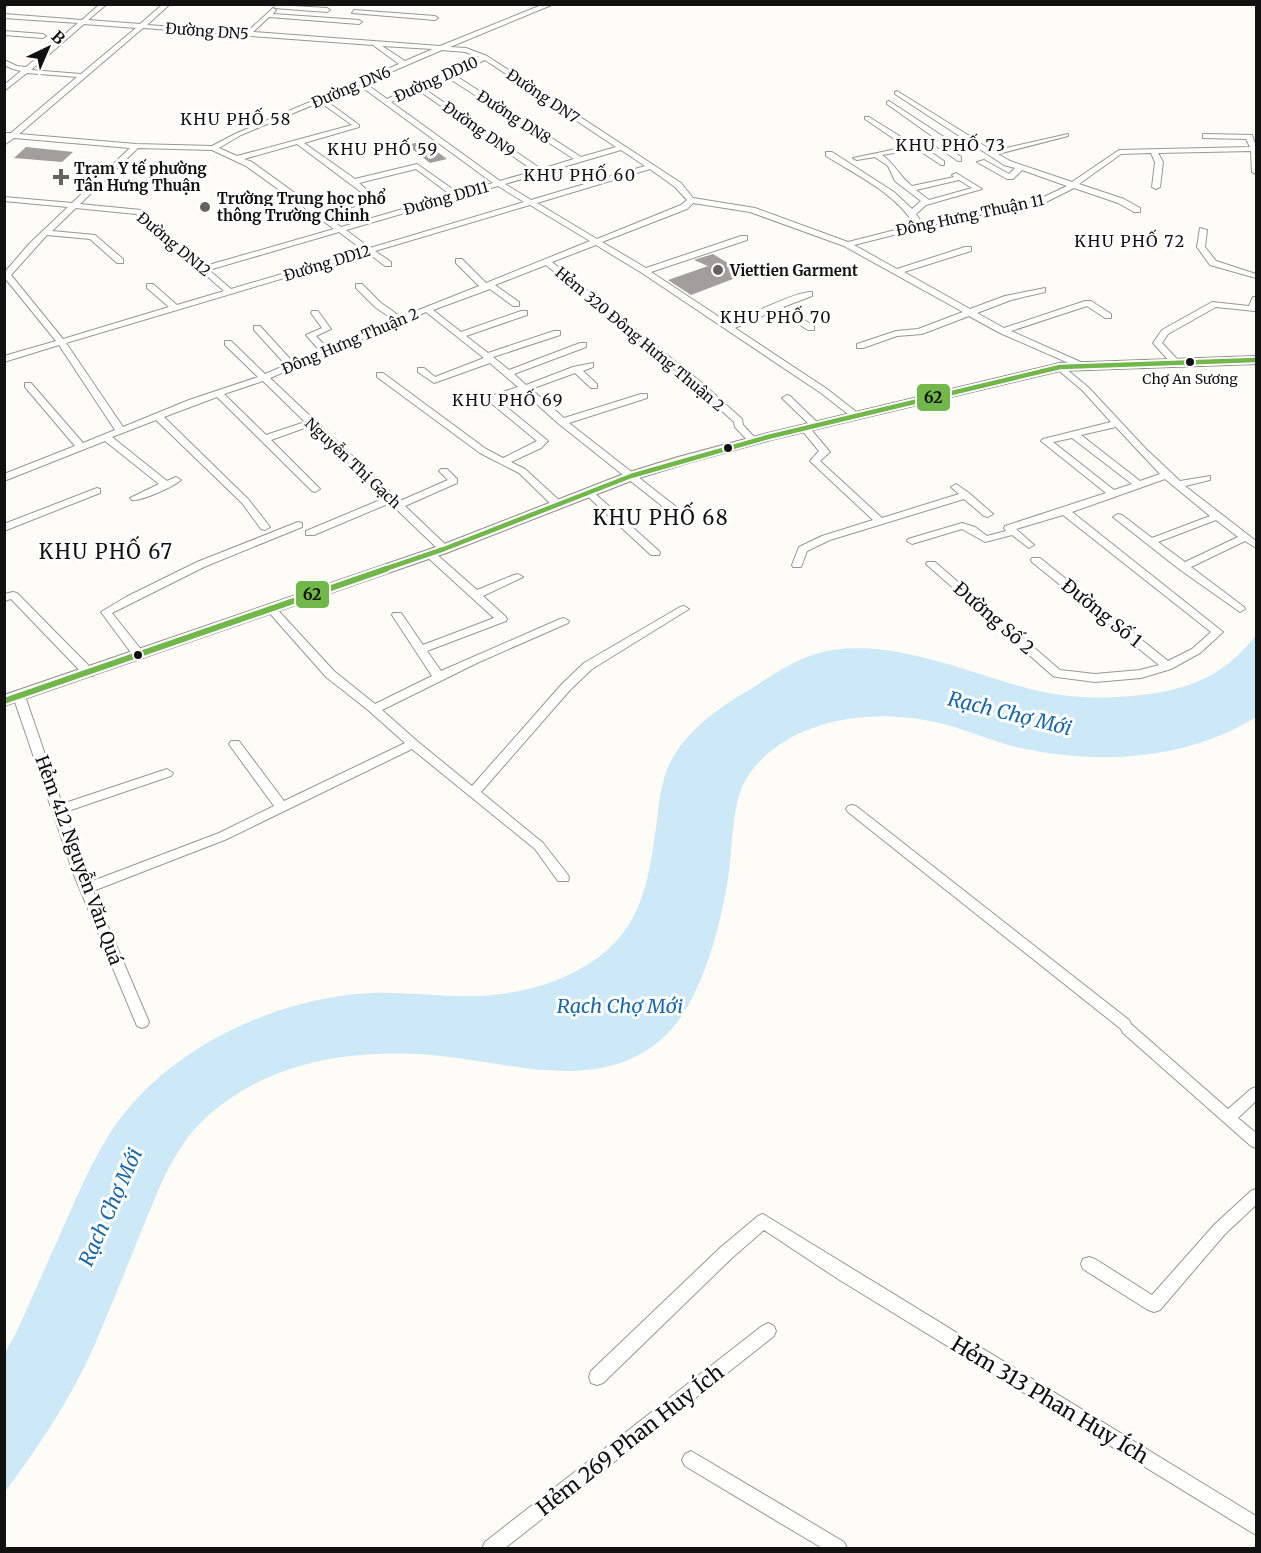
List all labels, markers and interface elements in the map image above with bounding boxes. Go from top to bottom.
north arrow [18,18,78,78]
street label: Đường DN5 [165,19,249,43]
text: B [47,26,69,48]
street label: Đường DD10 [391,52,481,106]
street label: Đường DN6 [309,62,393,112]
street label: Đường DN7 [503,65,583,128]
street label: Đường DN8 [474,86,554,148]
street label: Đường DN9 [439,97,519,161]
district label: KHU PHỐ 58 [180,107,292,129]
district label: KHU PHỐ 73 [895,133,1007,155]
district label: KHU PHỐ 59 [327,137,439,159]
place label: Trạm Y tế phường Tân Hưng Thuận [74,158,207,195]
district label: KHU PHỐ 60 [523,163,637,185]
marker: Trạm Y tế phường Tân Hưng Thuận [52,168,70,186]
street label: Đường DD11 [401,177,491,219]
place label: Trường Trung học phổ thông Trường Chinh [217,188,386,225]
street label: Đông Hưng Thuận 11 [894,190,1046,240]
marker: Trường Trung học phổ thông Trường Chinh [198,200,212,214]
street label: Đường DN12 [133,208,215,280]
district label: KHU PHỐ 72 [1074,229,1186,251]
street label: Đường DD12 [281,241,373,285]
place label: Viettien Garment [729,261,858,280]
street label: Hẻm 320 Đông Hưng Thuận 2 [552,263,728,415]
marker: Viettien Garment [711,263,725,277]
street label: Đông Hưng Thuận 2 [279,304,421,378]
district label: KHU PHỐ 70 [720,305,832,327]
marker: Chợ An Sương [1184,356,1196,368]
place label: Chợ An Sương [1142,370,1238,388]
line badge: 62 [916,383,951,412]
text: 62 [924,387,942,407]
district label: KHU PHỐ 69 [452,388,564,410]
street label: Nguyễn Thị Gạch [301,413,406,512]
unlabelled marker [722,442,734,454]
district label: KHU PHỐ 68 [593,501,729,530]
district label: KHU PHỐ 67 [39,535,173,564]
street label: Đường Số 1 [1057,574,1147,652]
street label: Đường Số 2 [949,577,1039,659]
line badge: 62 [295,580,330,609]
text: 62 [303,584,321,604]
unlabelled marker [132,649,144,661]
water label: Rạch Chợ Mới [946,686,1074,740]
street label: Hẻm 412 Nguyễn Văn Quá [30,752,128,968]
water label: Rạch Chợ Mới [557,993,683,1018]
water label: Rạch Chợ Mới [73,1144,147,1270]
street label: Hẻm 313 Phan Huy Ích [946,1329,1154,1470]
street label: Hẻm 269 Phan Huy Ích [530,1358,729,1522]

